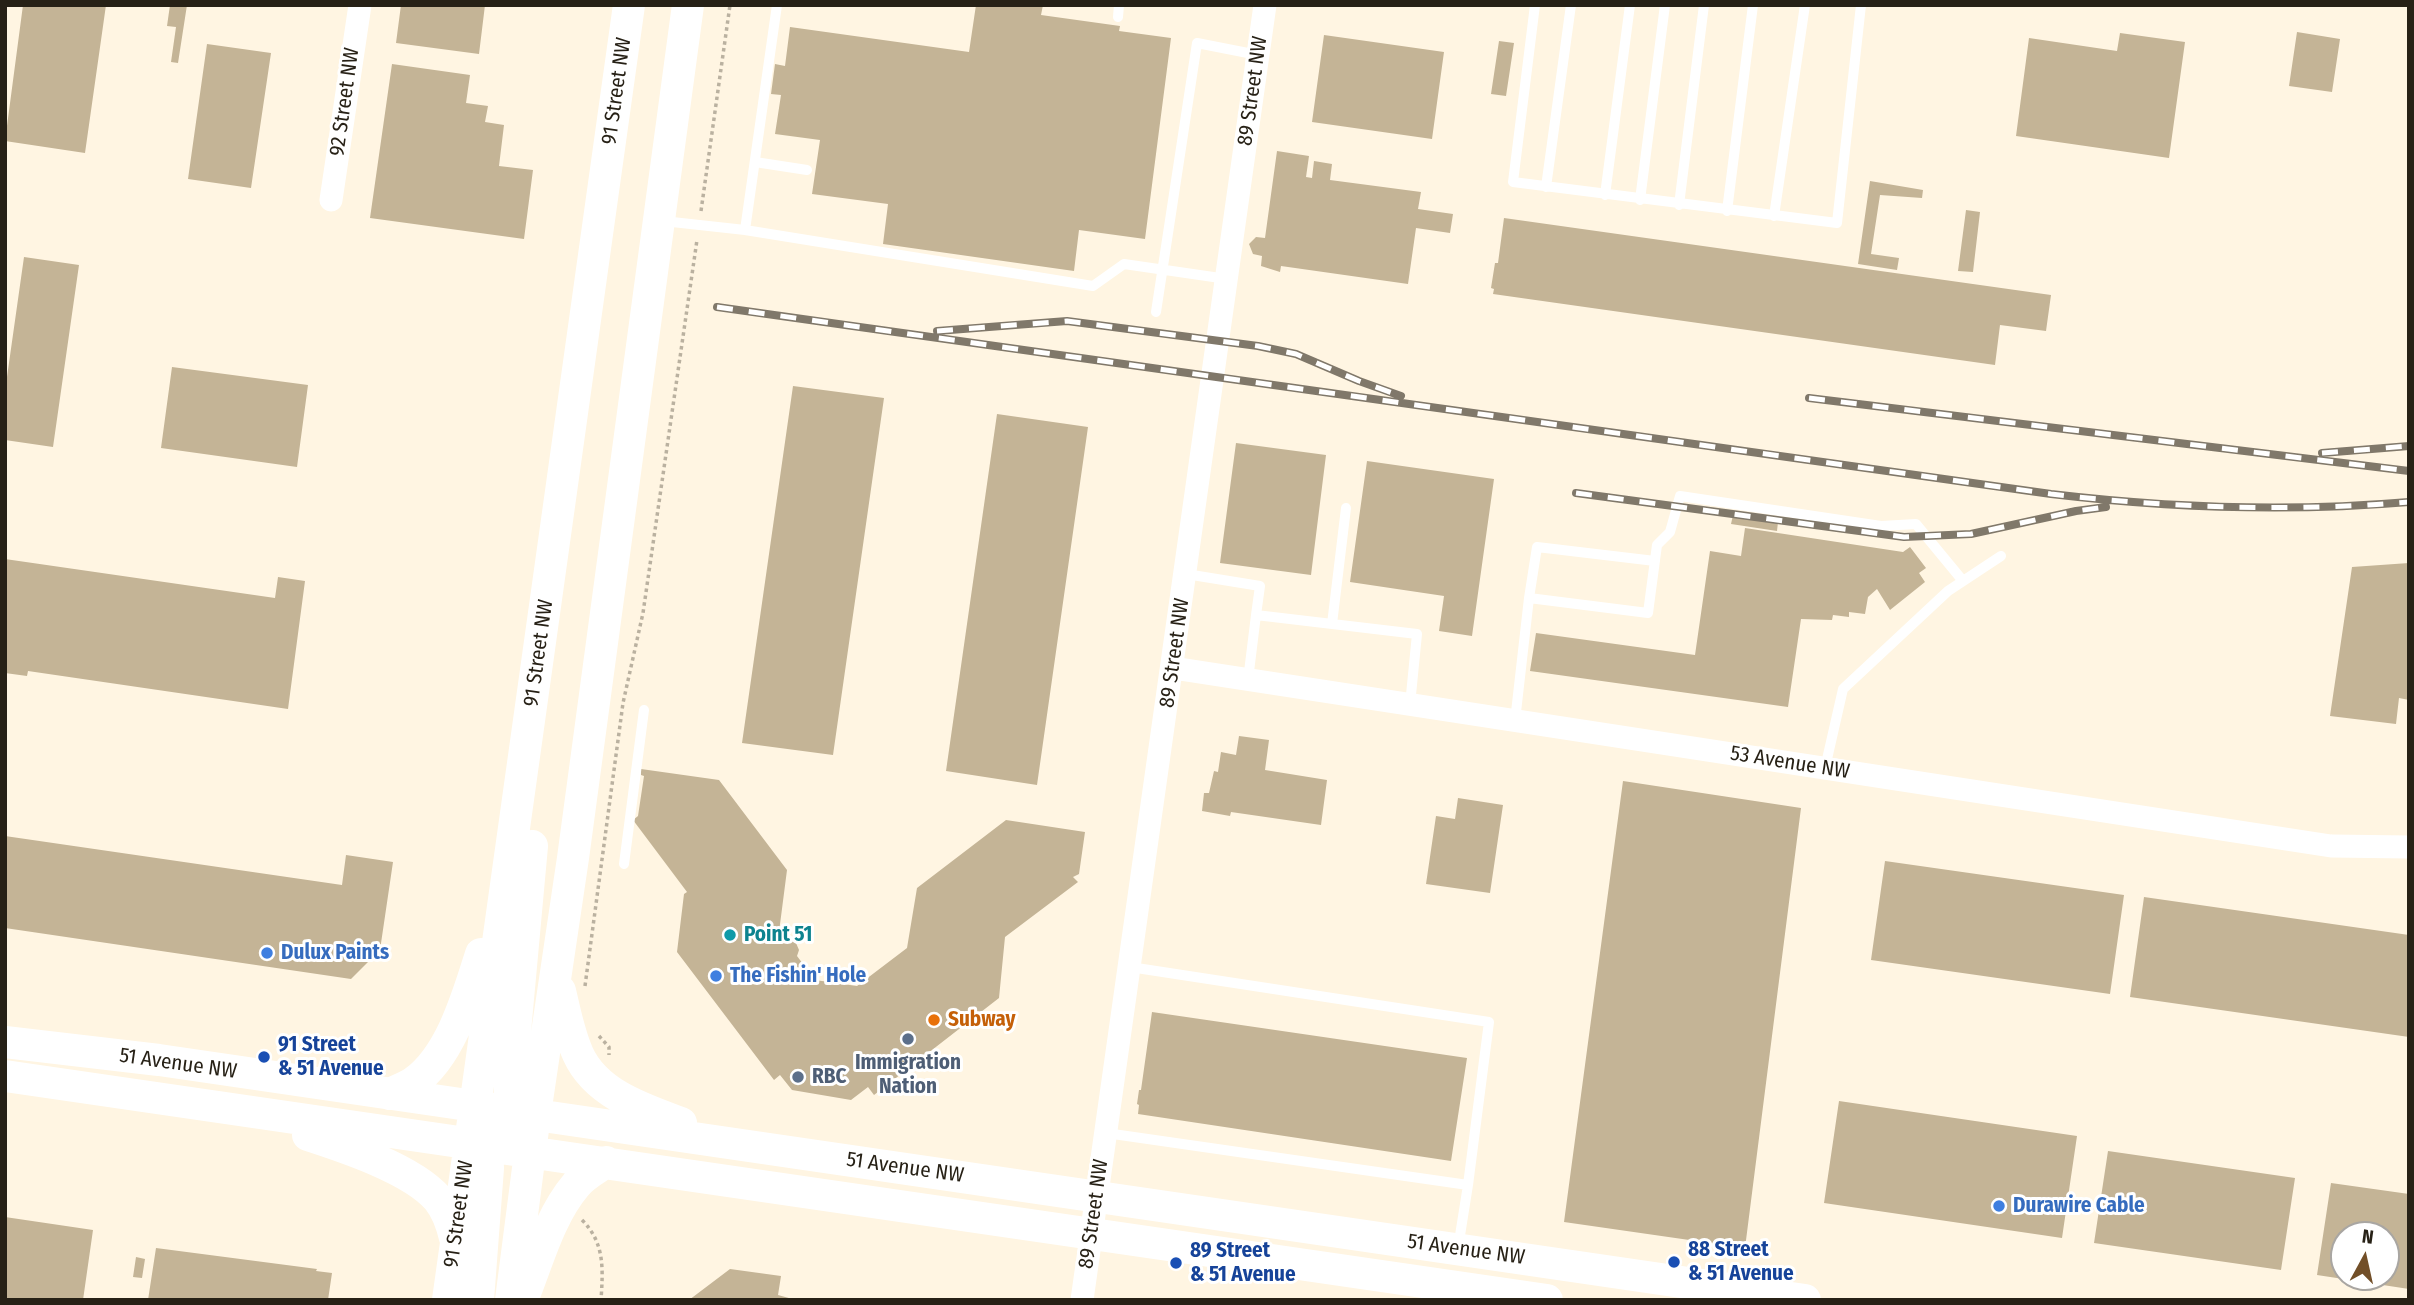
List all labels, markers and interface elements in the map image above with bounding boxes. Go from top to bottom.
street label: 89 Street NW [1233,35,1273,147]
street label: 91 Street NW [597,36,637,146]
street label: 92 Street NW [325,46,365,158]
street label: 89 Street NW [1155,597,1195,709]
street label: 91 Street NW [519,598,559,708]
street label: 53 Avenue NW [1729,741,1851,785]
place label: Point 51 [744,922,812,948]
marker: Point 51 [722,927,738,943]
place label: Dulux Paints [281,940,389,966]
marker: Dulux Paints [259,945,275,961]
place label: The Fishin' Hole [730,963,866,989]
marker: The Fishin' Hole [708,968,724,984]
place label: Subway [948,1007,1015,1033]
marker: Subway [926,1012,942,1028]
marker: Immigration Nation [900,1031,916,1047]
place label: 91 Street & 51 Avenue [278,1032,384,1082]
street label: 51 Avenue NW [118,1043,238,1085]
marker: 91 Street & 51 Avenue [256,1049,272,1065]
place label: Immigration Nation [855,1050,961,1100]
place label: RBC [812,1064,847,1090]
marker: RBC [790,1069,806,1085]
street label: 51 Avenue NW [845,1147,965,1189]
street label: 89 Street NW [1074,1158,1114,1270]
street label: 91 Street NW [439,1159,479,1269]
place label: Durawire Cable [2013,1193,2145,1219]
marker: Durawire Cable [1991,1198,2007,1214]
north arrow [2330,1221,2400,1291]
text: N [2360,1225,2375,1249]
street label: 51 Avenue NW [1406,1229,1526,1271]
place label: 88 Street & 51 Avenue [1688,1237,1794,1287]
place label: 89 Street & 51 Avenue [1190,1238,1296,1288]
marker: 88 Street & 51 Avenue [1666,1254,1682,1270]
marker: 89 Street & 51 Avenue [1168,1255,1184,1271]

